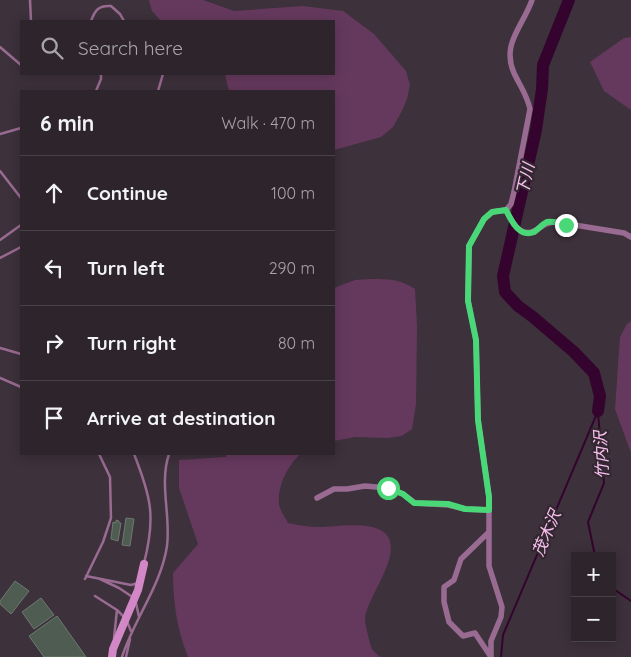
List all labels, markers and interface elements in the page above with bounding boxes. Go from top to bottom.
search box [20,20,335,75]
icon: search [38,34,66,62]
text: Search here [78,36,183,60]
text: 6 min [40,110,94,136]
text: Walk · 470 m [221,113,315,133]
water label: 下川 [512,159,539,197]
icon: ahead [40,179,68,207]
text: Continue [87,181,168,205]
text: 100 m [271,183,315,203]
route end [555,214,578,237]
icon: left [40,254,68,282]
text: Turn left [87,256,165,280]
text: 290 m [269,258,315,278]
icon: right [40,329,68,357]
text: Turn right [87,331,176,355]
text: 80 m [278,333,315,353]
icon: arrive [40,404,68,432]
text: Arrive at destination [87,406,276,430]
water label: 竹内沢 [590,429,612,479]
route start [377,477,400,500]
water label: 茂木沢 [527,505,565,559]
map controls [571,552,616,642]
button: + [571,552,616,597]
button: − [571,597,616,642]

